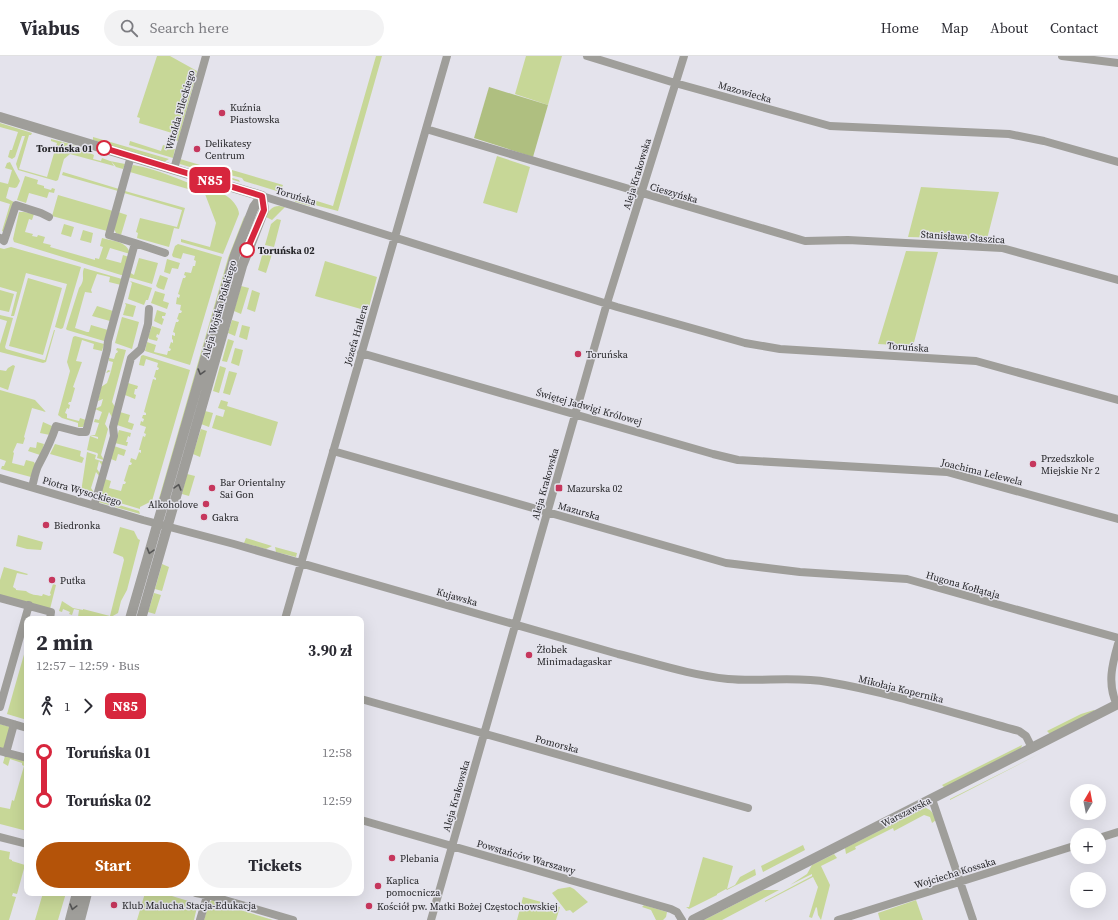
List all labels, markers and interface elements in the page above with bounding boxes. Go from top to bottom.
search box [104,10,384,46]
text: Viabus [20,15,80,41]
icon: search [118,17,140,39]
text: Search here [150,17,229,38]
text: Home [881,18,919,38]
text: Map [941,18,968,38]
text: About [990,18,1028,38]
text: Contact [1050,18,1098,38]
street label: Witolda Pileckiego [162,68,198,152]
street label: Mazowiecka [717,78,774,106]
place label: Kuźnia Piastowska [230,101,280,126]
marker: Kuźnia Piastowska [217,108,227,118]
street label: Aleja Krakowska [620,136,654,211]
place label: Delikatesy Centrum [205,137,252,162]
marker: Toruńska 01 [96,140,112,156]
place label: Toruńska 01 [36,142,93,155]
marker: Delikatesy Centrum [192,144,202,154]
line badge: N85 [187,167,233,193]
text: N85 [197,170,223,190]
street label: Cieszyńska [649,180,700,206]
street label: Toruńska [274,184,319,209]
street label: Stanisława Staszica [920,228,1006,246]
marker: Toruńska 02 [239,242,255,258]
place label: Toruńska 02 [258,244,315,257]
street label: Aleja Wojska Polskiego [199,258,239,360]
street label: Józefa Hallera [341,302,371,368]
street label: Toruńska [887,339,930,355]
place label: Toruńska [586,348,629,361]
marker: Toruńska [573,349,583,359]
one-way arrow [197,368,206,375]
street label: Świętej Jadwigi Królowej [535,386,644,428]
street label: Aleja Krakowska [529,446,562,521]
place label: Przedszkole Miejskie Nr 2 [1041,452,1100,477]
street label: Joachima Lelewela [939,455,1025,489]
marker: Przedszkole Miejskie Nr 2 [1028,459,1038,469]
street label: Piotra Wysockiego [41,473,124,509]
place label: Bar Orientalny Sai Gon [220,476,286,501]
place label: Mazurska 02 [567,482,623,495]
marker: Bar Orientalny Sai Gon [207,483,217,493]
marker: Mazurska 02 [554,483,564,493]
one-way arrow [174,484,182,491]
place label: Alkoholove [148,498,198,511]
marker: Alkoholove [201,499,211,509]
street label: Mazurska [556,499,602,523]
place label: Gakra [212,511,239,524]
marker: Gakra [199,512,209,522]
place label: Biedronka [54,519,101,532]
marker: Biedronka [41,520,51,530]
one-way arrow [146,547,155,554]
street label: Hugona Kołłątaja [924,568,1002,602]
place label: Putka [60,574,86,587]
marker: Putka [47,575,57,585]
street label: Kujawska [435,585,480,609]
text: 2 min [36,627,93,657]
text: 3.90 zł [308,640,352,661]
place label: Żłobek Minimadagaskar [537,643,613,668]
marker: Żłobek Minimadagaskar [524,650,534,660]
text: 12:57 – 12:59 · Bus [36,657,140,674]
street label: Mikołaja Kopernika [857,672,946,706]
icon: walk [36,695,58,717]
icon: forward [77,695,99,717]
text: N85 [113,696,138,716]
text: 1 [64,698,71,715]
street label: Pomorska [534,732,581,756]
text: Toruńska 01 [66,742,151,763]
text: 12:58 [322,744,352,761]
street label: Aleja Krakowska [440,758,473,833]
north arrow [1070,784,1106,820]
map controls [1070,784,1106,908]
text: Toruńska 02 [66,790,151,811]
text: 12:59 [322,792,352,809]
street label: Warszawska [879,793,934,830]
button: + [1070,828,1106,864]
street label: Powstańców Warszawy [475,837,578,878]
button: Start [36,842,190,888]
button: Tickets [198,842,352,888]
place label: Plebania [400,852,440,865]
marker: Plebania [387,853,397,863]
street label: Wojciecha Kossaka [913,854,998,892]
button: − [1070,872,1106,908]
place label: Kaplica pomocnicza [386,874,441,899]
marker: Kaplica pomocnicza [373,881,383,891]
place label: Klub Malucha Stacja-Edukacja [122,899,257,912]
marker: Klub Malucha Stacja-Edukacja [109,900,119,910]
place label: Kościół pw. Matki Bożej Częstochowskiej [377,900,558,913]
marker: Kościół pw. Matki Bożej Częstochowskiej [364,901,374,911]
one-way arrow [70,903,78,910]

